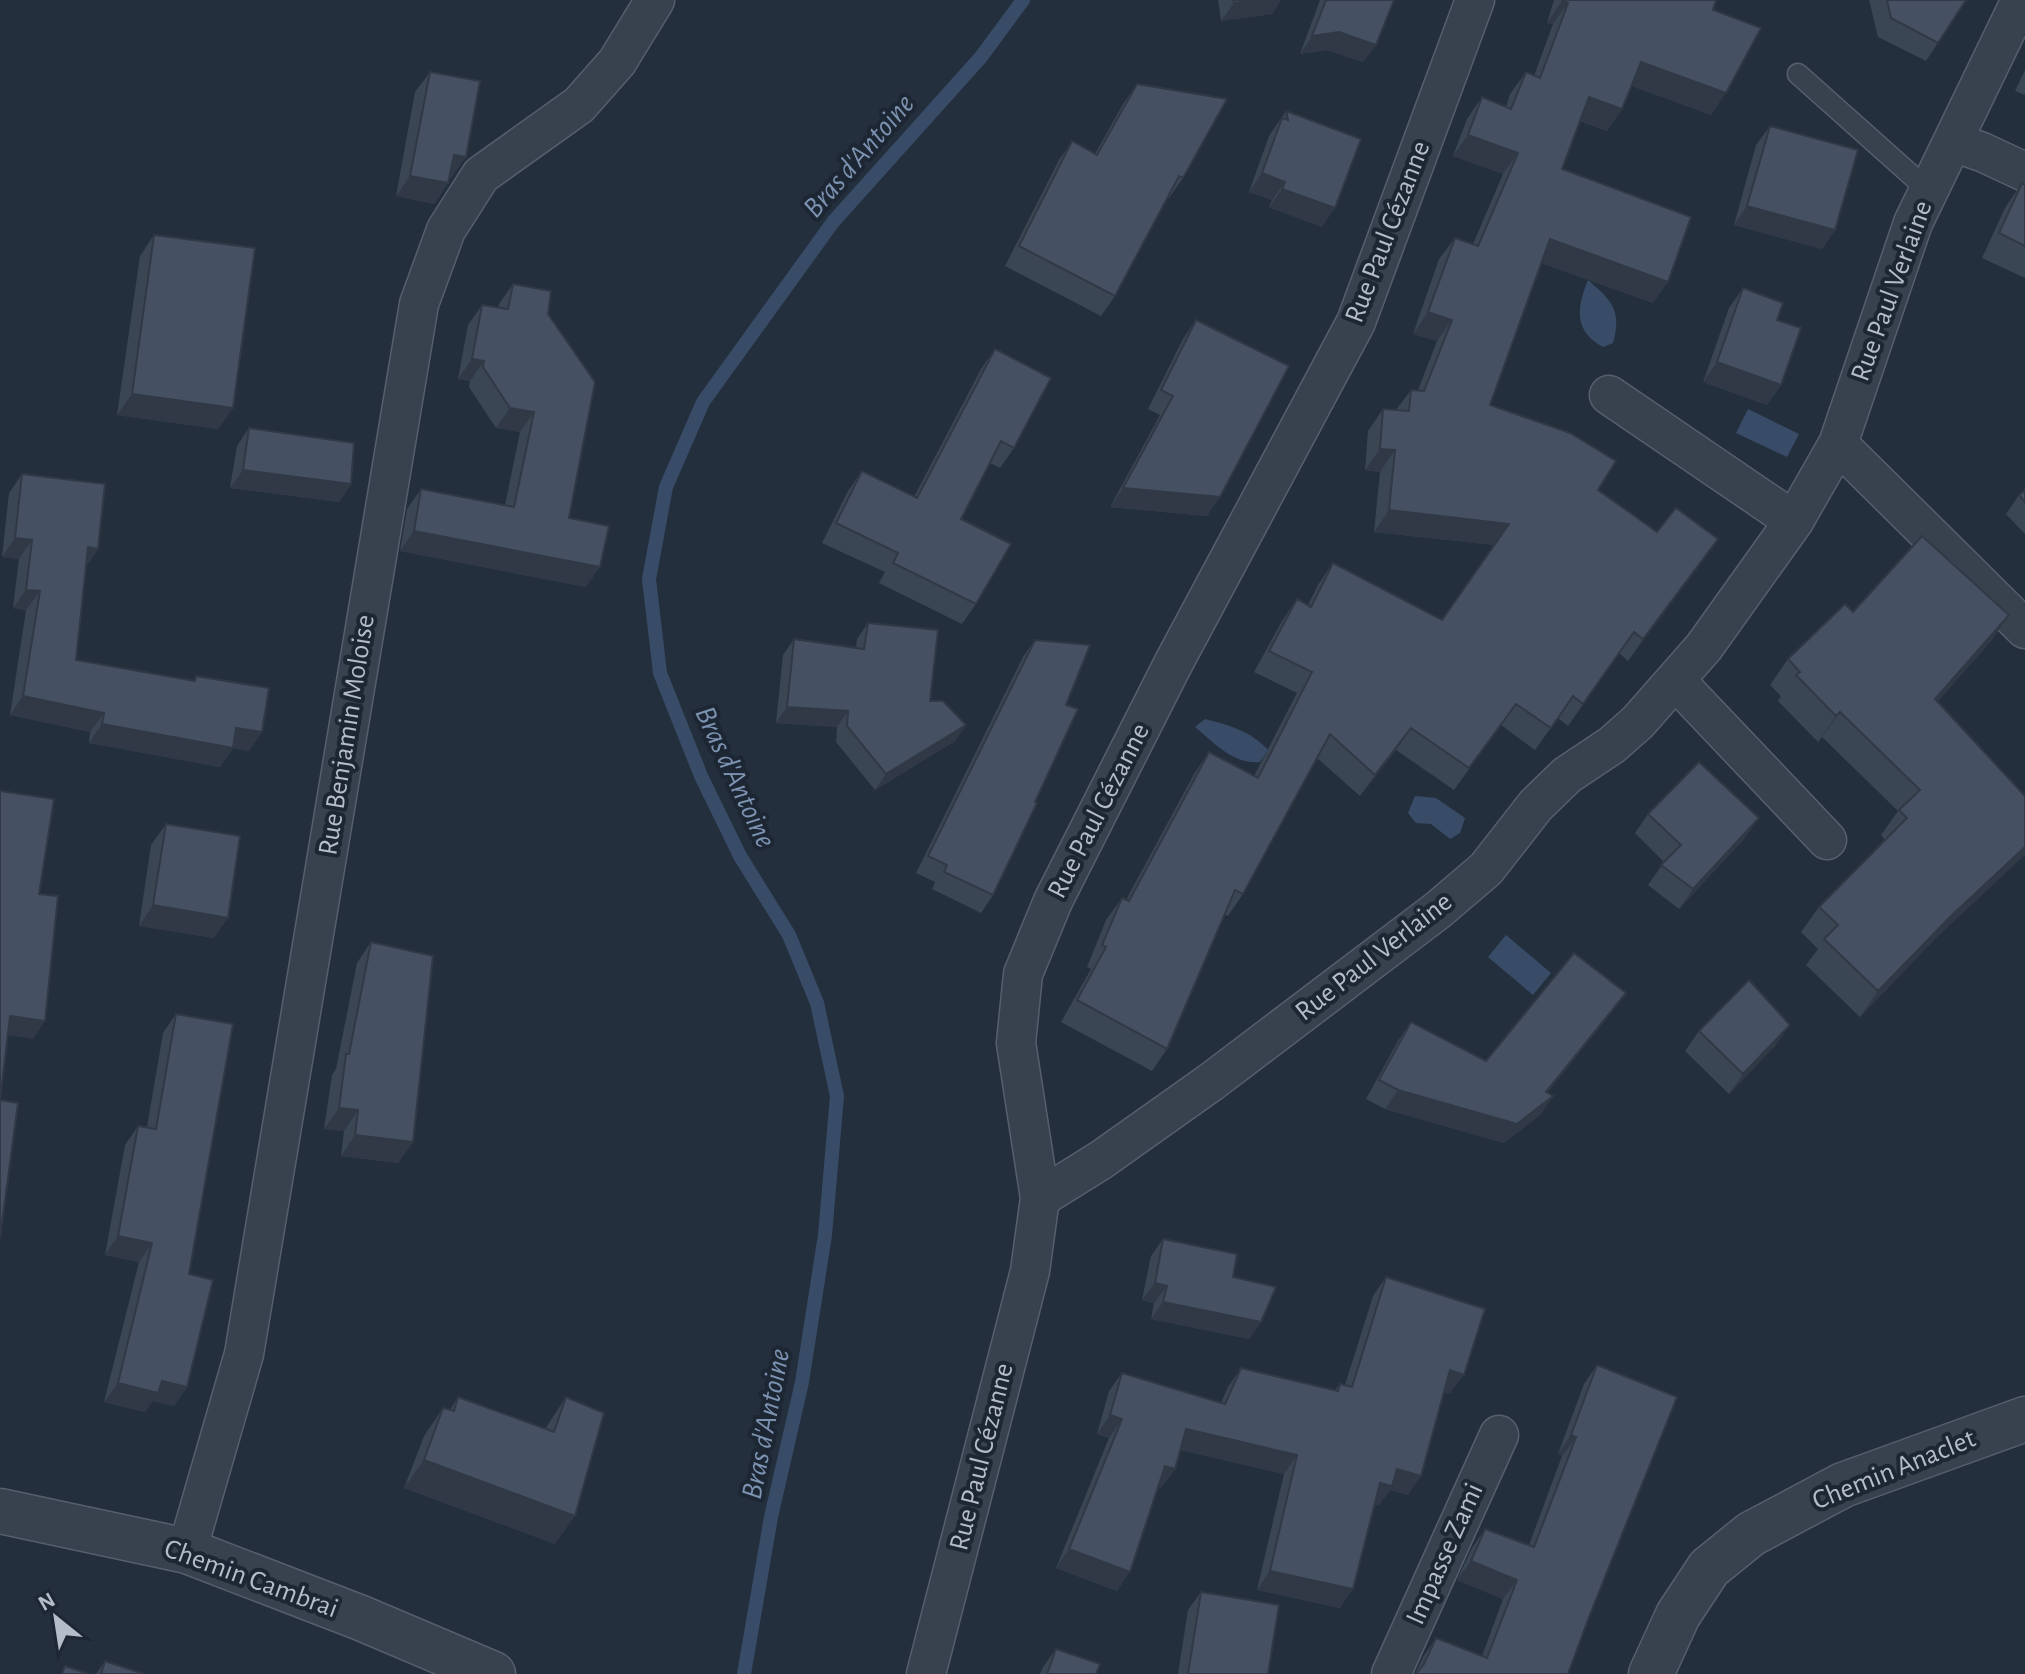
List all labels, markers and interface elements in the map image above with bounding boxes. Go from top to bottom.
water label: Bras d'Antoine [798,89,920,223]
street label: Rue Paul Cézanne [1341,137,1435,327]
street label: Rue Paul Verlaine [1846,197,1938,385]
street label: Rue Benjamin Moloise [314,613,380,857]
water label: Bras d'Antoine [689,702,781,852]
street label: Rue Paul Cézanne [1043,719,1155,903]
street label: Rue Paul Verlaine [1291,888,1457,1026]
water label: Bras d'Antoine [737,1346,795,1502]
street label: Rue Paul Cézanne [945,1360,1019,1554]
street label: Chemin Anaclet [1809,1425,1980,1515]
street label: Impasse Zami [1401,1479,1489,1629]
street label: Chemin Cambrai [160,1535,342,1623]
north arrow [16,1578,96,1658]
text: N [34,1588,59,1615]

